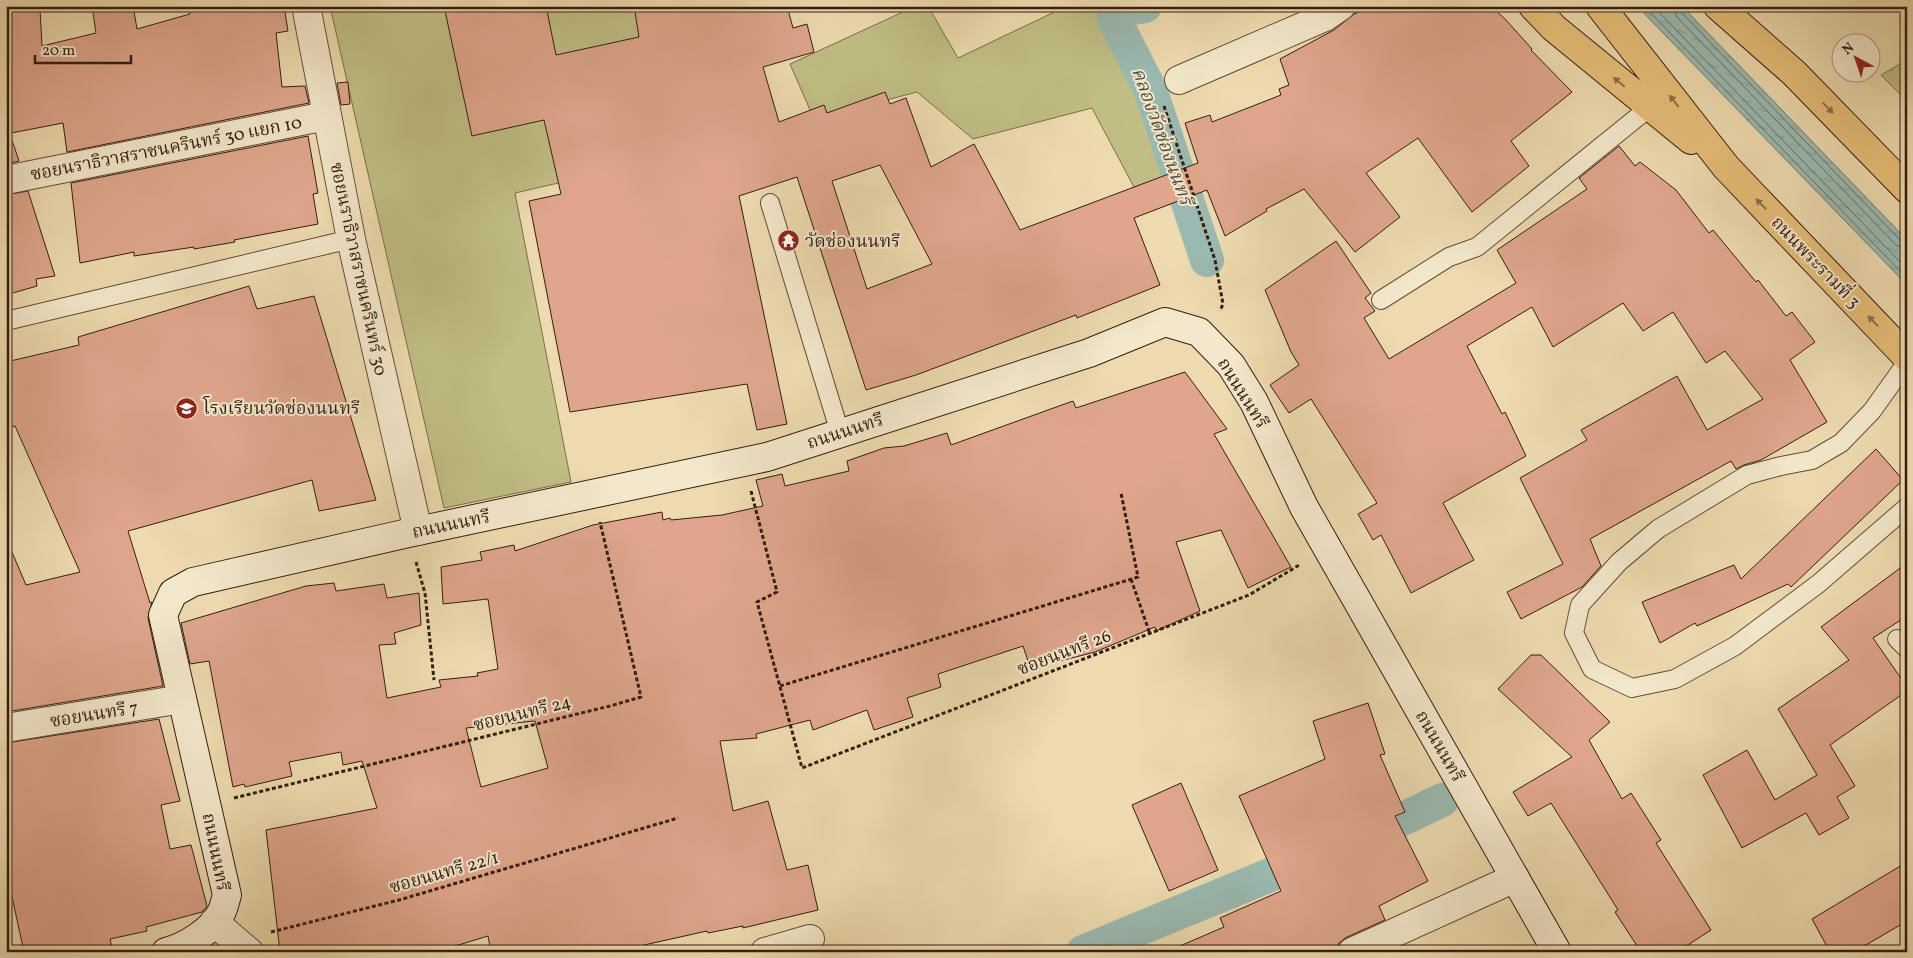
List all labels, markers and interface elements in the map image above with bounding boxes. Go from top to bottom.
scale bar [35,32,131,64]
north arrow [1830,32,1880,82]
text: N [1839,39,1859,60]
text: 20 m [42,41,75,62]
water label: คลองวัดช่องนนทรี [1124,64,1199,213]
one-way arrow [1613,77,1626,88]
one-way arrow [1669,94,1679,108]
one-way arrow [1822,102,1834,114]
street label: ซอยนราธิวาสราชนครินทร์ 30 แยก 10 [28,111,304,188]
street label: ซอยนราธิวาสราชนครินทร์ 30 [323,160,392,379]
one-way arrow [1755,198,1767,210]
street label: ถนนพระรามที่ 3 [1764,209,1868,315]
temple icon: วัดช่องนนทรี [777,229,801,253]
place label: วัดช่องนนทรี [805,230,900,255]
one-way arrow [1867,316,1879,328]
street label: ถนนนนทรี [1210,354,1273,434]
place label: โรงเรียนวัดช่องนนทรี [202,395,360,422]
school or university icon: โรงเรียนวัดช่องนนทรี [175,396,199,420]
street label: ถนนนนทรี [804,408,887,457]
street label: ถนนนนทรี [410,505,493,546]
street label: ซอยนนทรี 26 [1014,624,1115,683]
street label: ซอยนนทรี 24 [471,690,574,739]
street label: ซอยนนทรี 7 [48,696,140,735]
street label: ถนนนนทรี [1408,706,1469,787]
street label: ถนนนนทรี [195,811,234,894]
street label: ซอยนนทรี 22/1 [387,846,502,901]

